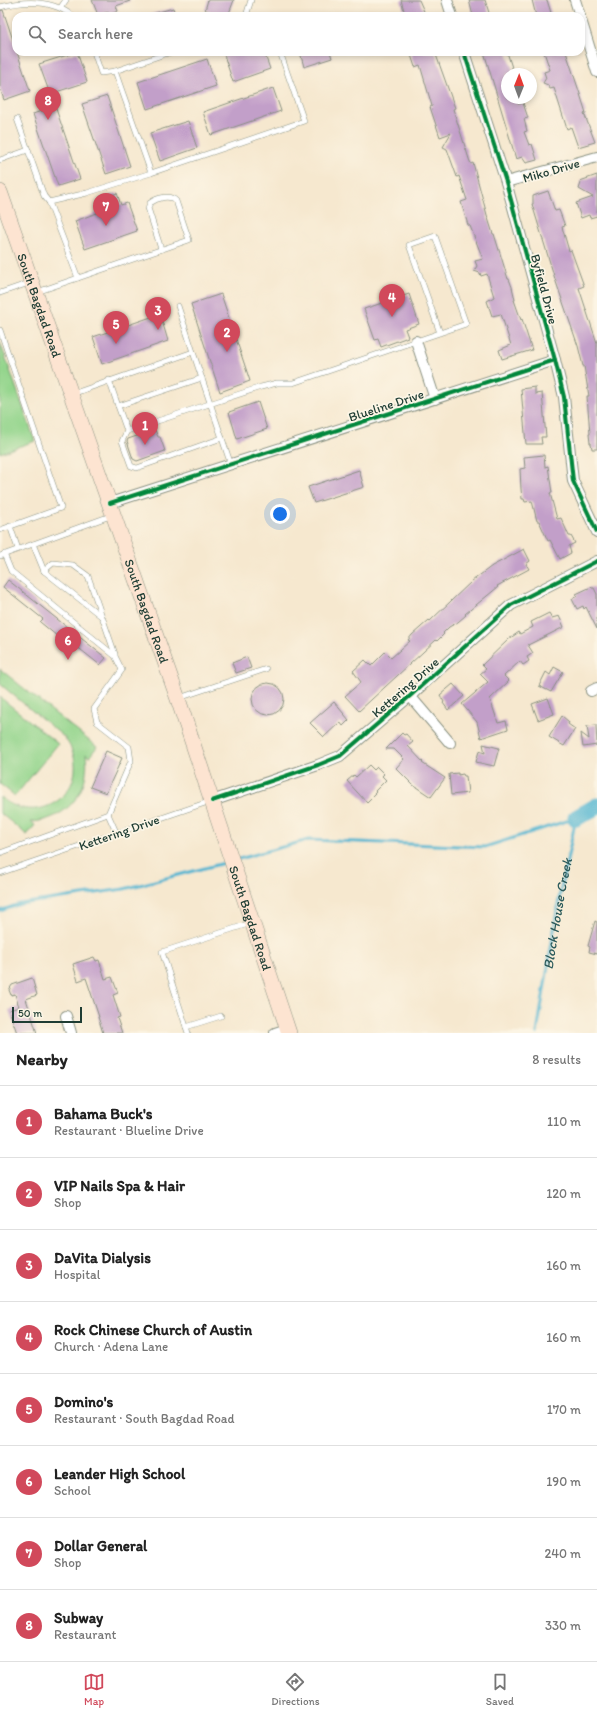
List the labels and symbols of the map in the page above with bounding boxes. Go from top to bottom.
north arrow [501,68,537,104]
pin: 8 [35,87,61,120]
street label: Miko Drive [521,155,581,186]
pin: 7 [93,193,119,226]
street label: South Bagdad Road [14,251,64,359]
street label: Byfield Drive [528,252,561,326]
pin: 4 [379,284,405,317]
pin: 3 [145,297,171,330]
pin: 5 [103,311,129,344]
pin: 2 [214,319,240,352]
street label: Blueline Drive [347,386,426,425]
pin: 1 [132,412,158,445]
your location [270,504,290,524]
street label: South Bagdad Road [121,557,172,665]
pin: 6 [55,627,81,660]
street label: Kettering Drive [369,654,442,721]
street label: Kettering Drive [77,812,161,853]
water label: Block House Creek [540,856,576,971]
street label: South Bagdad Road [226,864,275,972]
scale bar [12,1005,82,1024]

